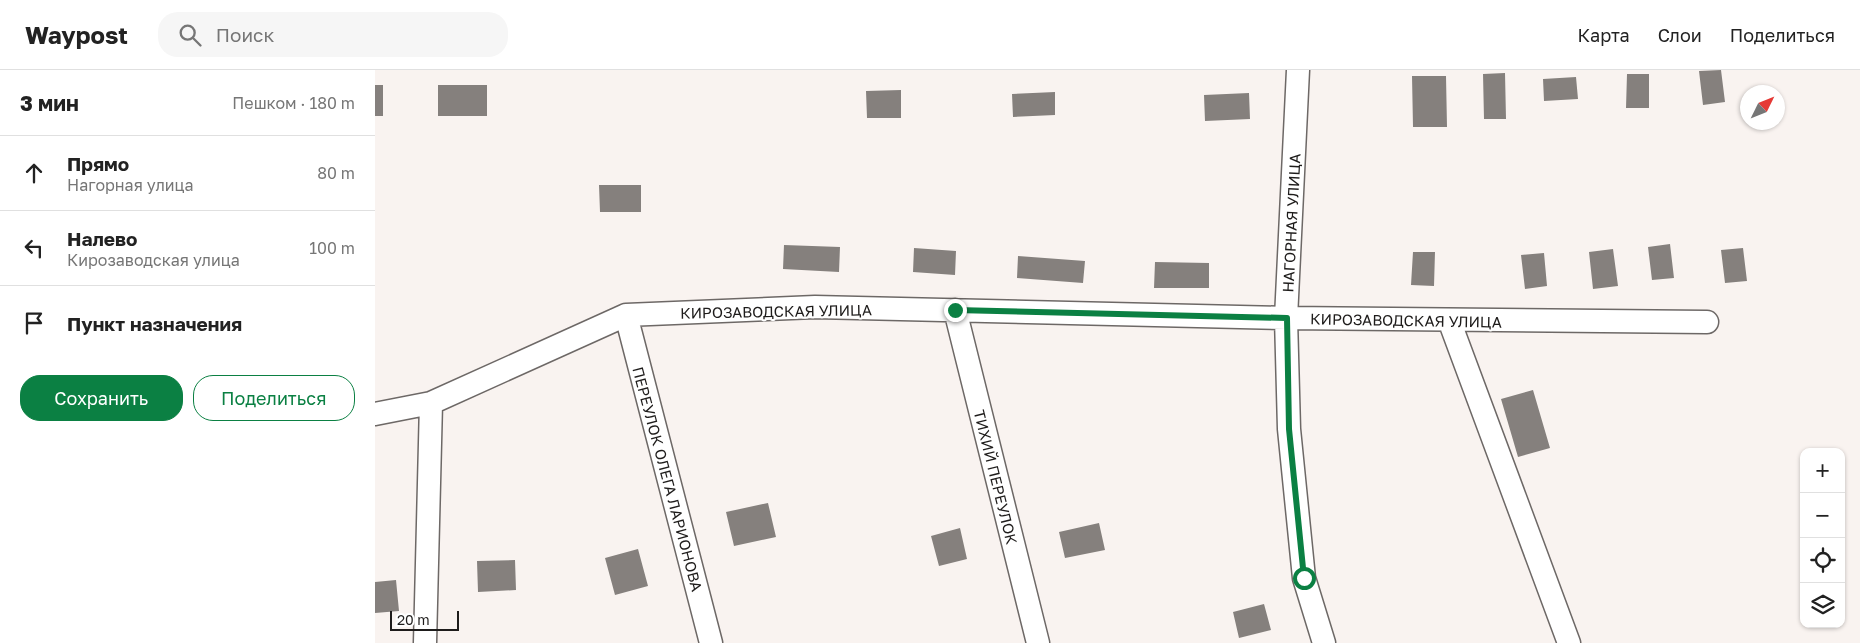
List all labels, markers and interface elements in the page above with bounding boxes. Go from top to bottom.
search box [158,12,508,57]
text: Waypost [25,20,128,49]
icon: search [176,21,204,49]
text: Поиск [216,23,274,46]
text: Карта [1578,24,1630,46]
text: Слои [1658,24,1702,46]
text: Поделиться [1730,24,1835,46]
north arrow [1740,85,1785,130]
text: 3 мин [20,90,79,116]
text: Пешком · 180 m [232,93,355,113]
text: Прямо [67,152,129,175]
street label: НАГОРНАЯ УЛИЦА [1278,153,1304,293]
icon: ahead [20,159,48,187]
text: 80 m [317,163,355,183]
text: Нагорная улица [67,175,194,195]
text: Налево [67,227,137,250]
icon: left [20,234,48,262]
text: 100 m [309,238,355,258]
text: Кирозаводская улица [67,250,240,270]
route end [944,299,967,322]
street label: КИРОЗАВОДСКАЯ УЛИЦА [680,300,872,322]
icon: arrive [20,309,48,337]
street label: КИРОЗАВОДСКАЯ УЛИЦА [1310,309,1502,331]
text: Пункт назначения [67,312,242,335]
street label: ПЕРЕУЛОК ОЛЕГА ЛАРИОНОВА [629,365,707,593]
button: Сохранить [20,375,183,421]
button: Поделиться [193,375,355,421]
street label: ТИХИЙ ПЕРЕУЛОК [971,408,1022,547]
map controls [1800,448,1845,628]
button: + [1800,448,1845,493]
button: − [1800,493,1845,538]
button: locate [1800,538,1845,583]
route start [1293,567,1316,590]
button: layers [1800,583,1845,628]
scale bar [390,608,459,631]
text: 20 m [397,611,430,628]

